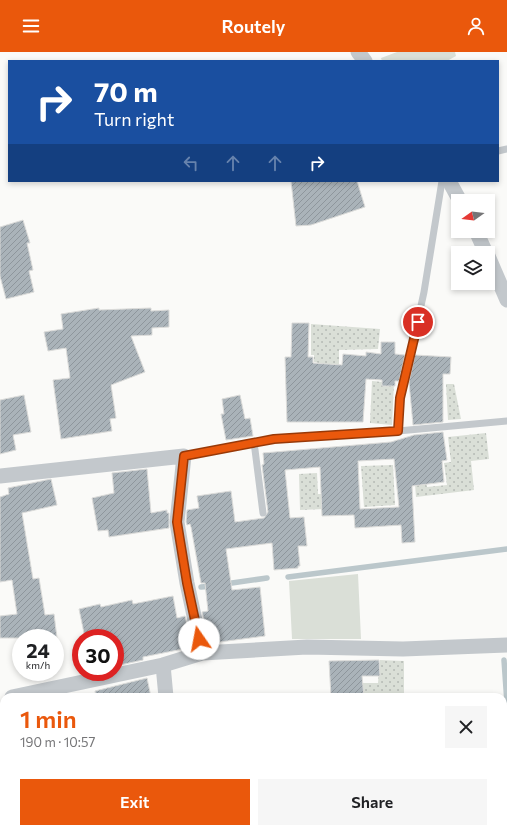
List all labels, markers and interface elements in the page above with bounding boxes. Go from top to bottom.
icon: menu [20,15,42,37]
text: Routely [221,15,286,37]
icon: person [465,15,487,37]
text: 70 m [94,74,158,108]
icon: right [28,76,80,128]
text: Turn right [94,108,174,130]
icon: left [180,152,202,174]
icon: ahead [222,152,244,174]
icon: ahead [264,152,286,174]
icon: right [306,152,328,174]
north arrow [451,194,495,238]
map controls [451,194,495,290]
button: layers [451,246,495,290]
pin [401,305,435,339]
icon: arrive [407,311,429,333]
position arrow [178,618,220,660]
speed limit sign: 30 [72,629,124,681]
text: 24 [26,638,50,662]
text: km/h [26,659,50,671]
text: 1 min [20,704,77,733]
button: close [445,706,487,748]
text: 190 m · 10:57 [20,734,95,750]
button: Exit [20,779,250,825]
button: Share [258,779,487,825]

